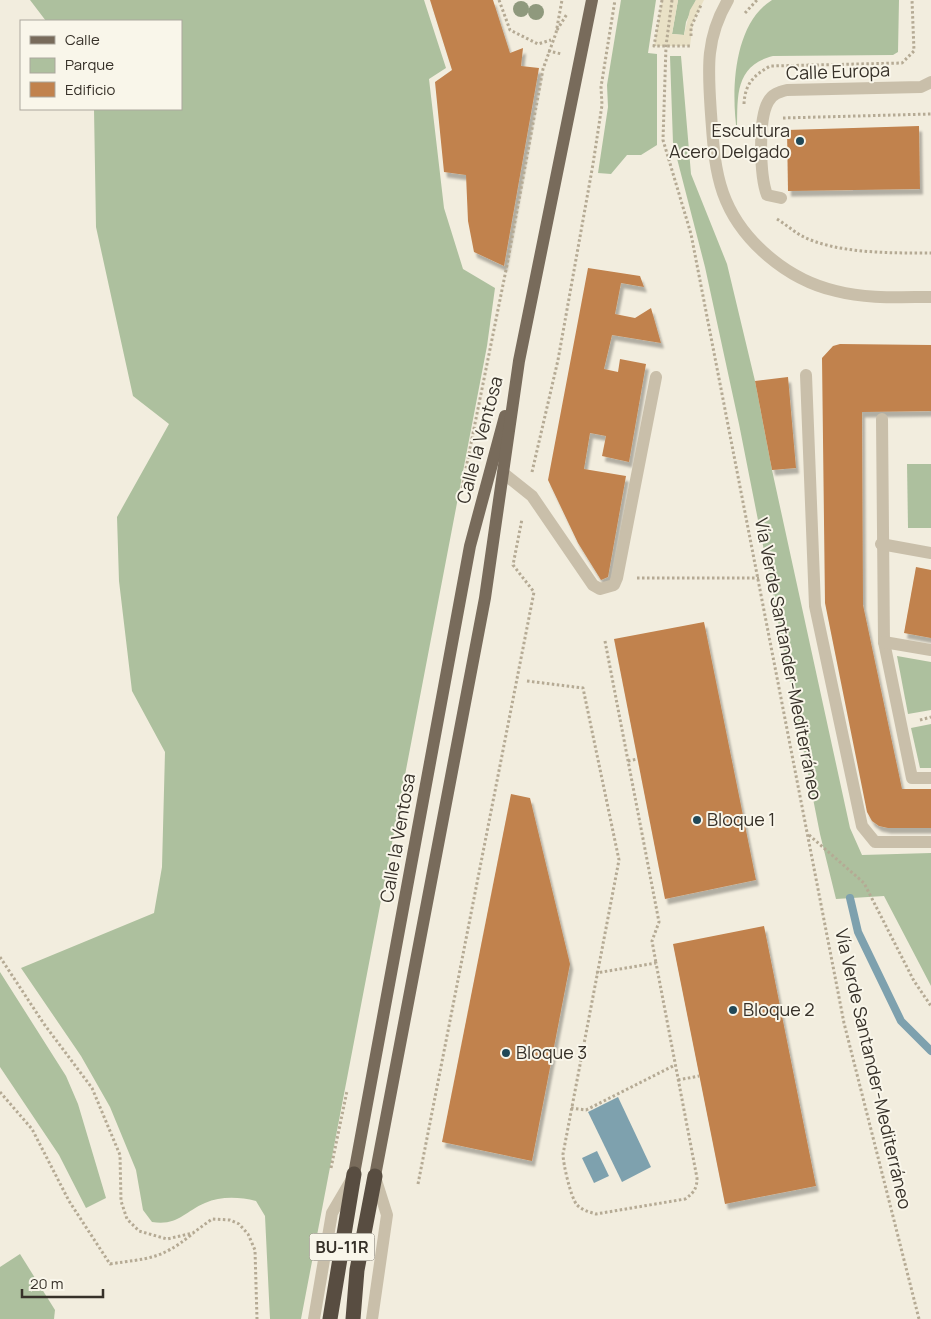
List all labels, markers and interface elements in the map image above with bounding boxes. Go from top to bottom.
legend [20,20,182,110]
text: Calle [65,29,100,50]
text: Parque [65,54,114,75]
street label: Calle Europa [786,57,890,85]
text: Edificio [65,79,116,100]
place label: Escultura Acero Delgado [669,118,790,163]
marker: Escultura Acero Delgado [794,135,806,147]
street label: Calle la Ventosa [451,373,508,506]
street label: Vía Verde Santander-Mediterráneo [750,516,828,802]
street label: Calle la Ventosa [374,771,420,904]
place label: Bloque 1 [707,807,775,831]
marker: Bloque 1 [691,814,703,826]
street label: Vía Verde Santander-Mediterráneo [830,926,918,1211]
place label: Bloque 2 [743,997,815,1021]
marker: Bloque 2 [727,1004,739,1016]
place label: Bloque 3 [516,1040,587,1064]
marker: Bloque 3 [500,1047,512,1059]
road number: BU-11R [310,1234,374,1260]
scale bar [22,1266,104,1298]
text: 20 m [30,1273,63,1294]

